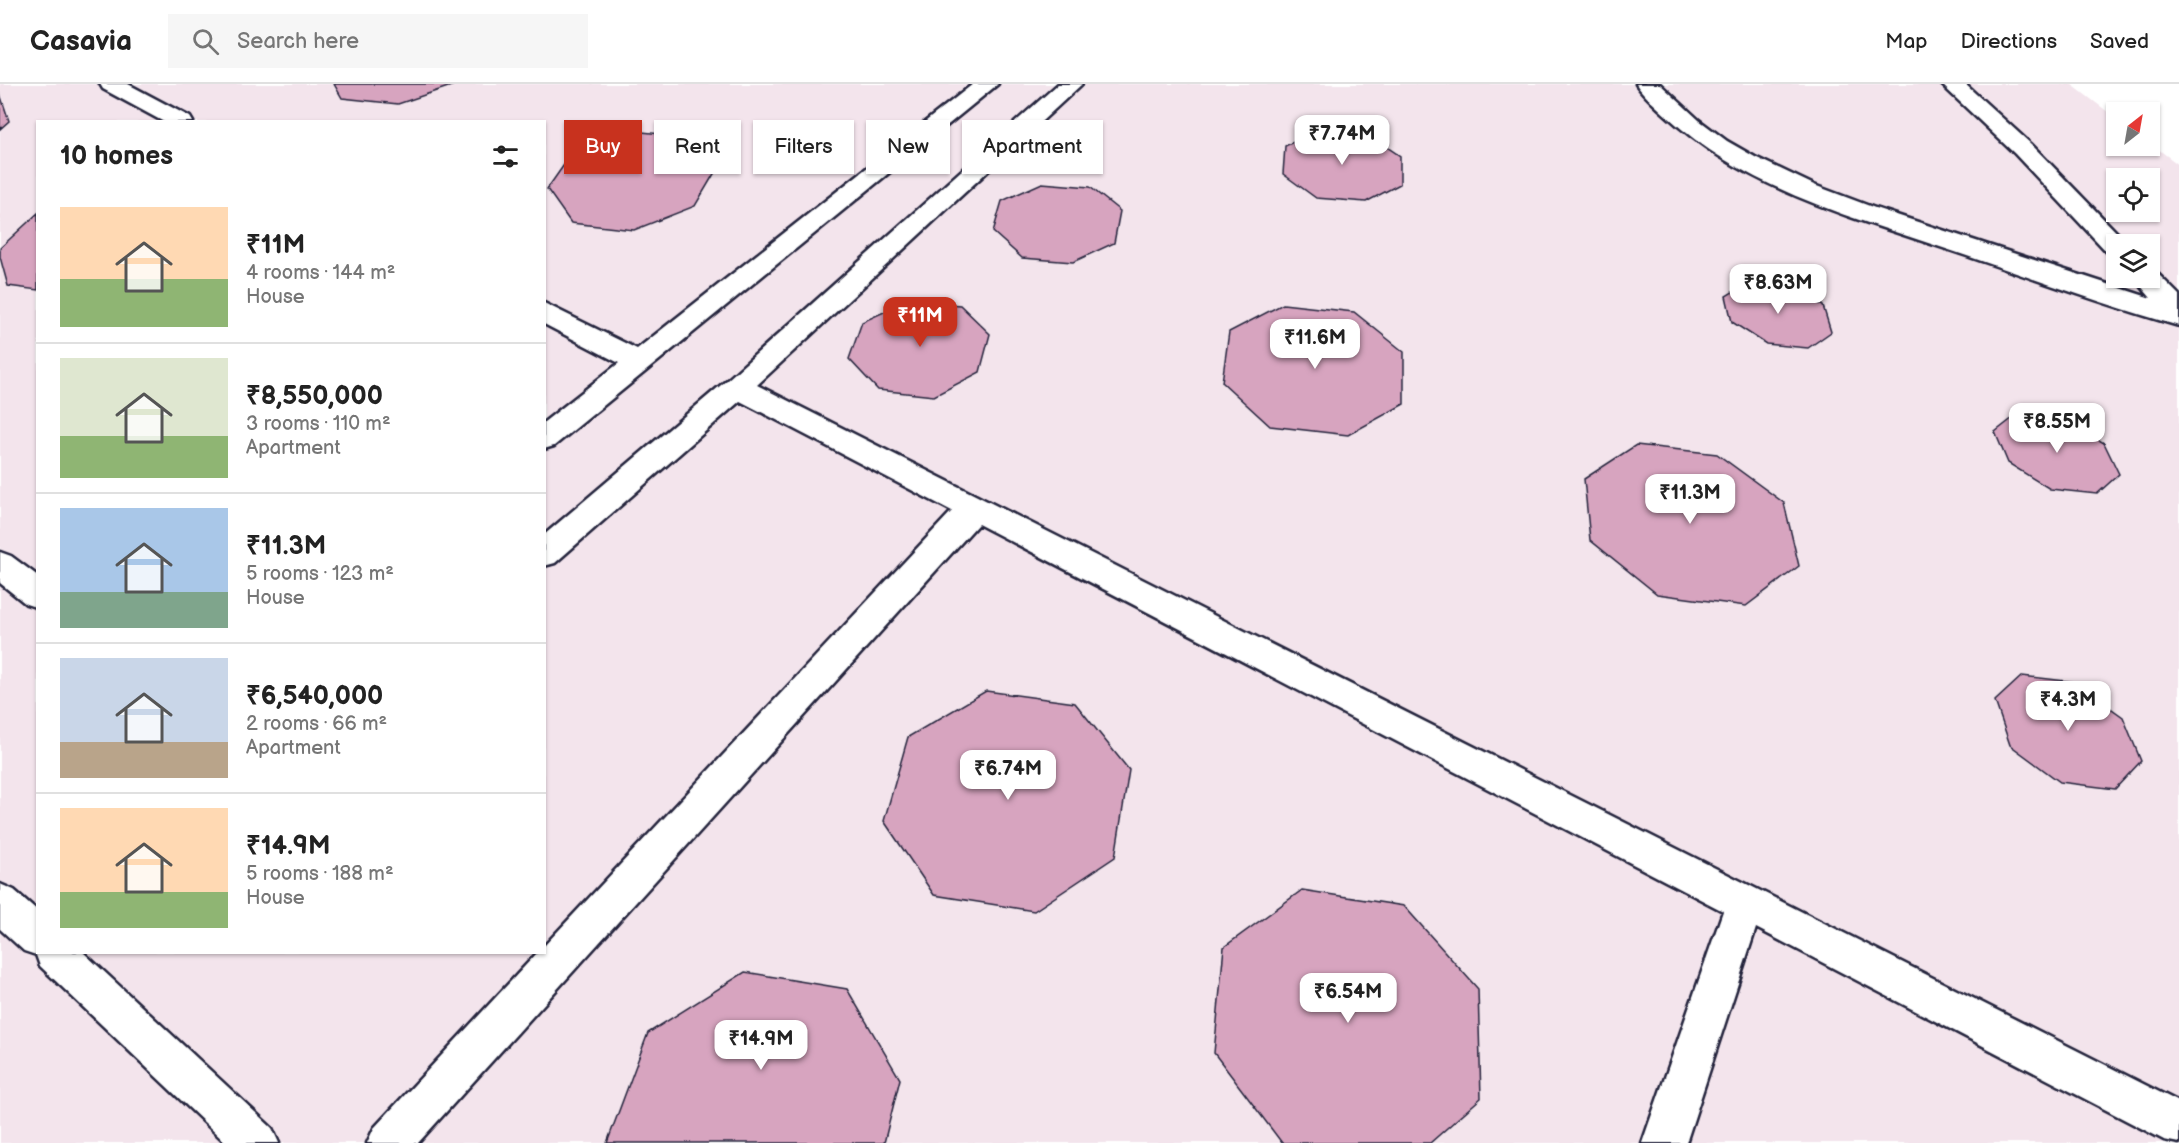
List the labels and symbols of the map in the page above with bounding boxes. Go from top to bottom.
north arrow [2106,102,2160,156]
pin: ₹7.74M [1293,115,1391,166]
pin: ₹8.63M [1729,264,1827,315]
pin: ₹11M [884,297,956,348]
pin: ₹11.6M [1266,319,1364,370]
pin: ₹8.55M [2008,403,2106,454]
pin: ₹11.3M [1641,474,1739,525]
pin: ₹4.3M [2026,681,2110,732]
pin: ₹6.74M [959,750,1057,801]
pin: ₹6.54M [1299,973,1397,1024]
pin: ₹14.9M [712,1020,810,1071]

